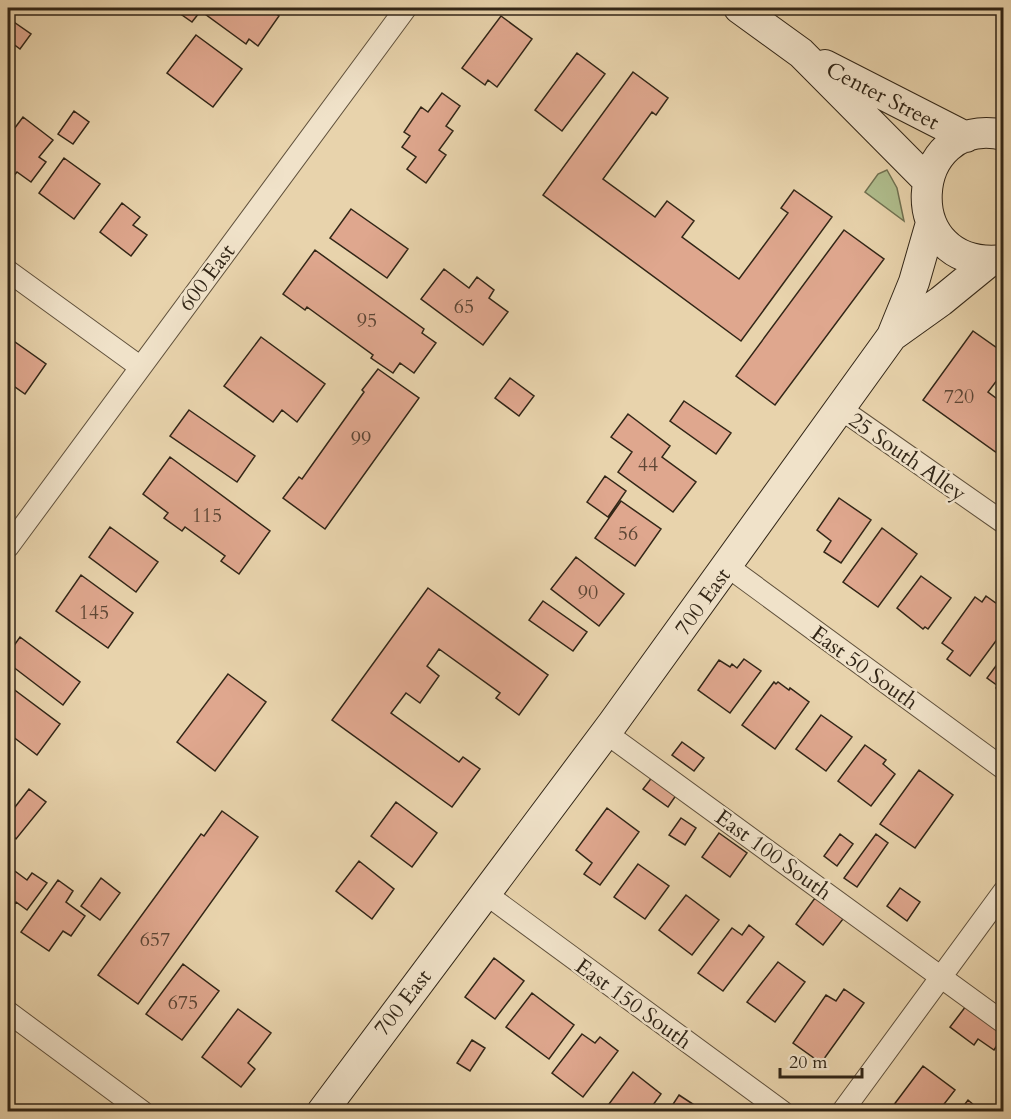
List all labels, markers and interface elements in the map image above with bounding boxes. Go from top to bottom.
street label: Center Street [821,55,944,137]
street label: 600 East [172,238,242,317]
house number: 65 [454,293,474,320]
house number: 95 [357,307,377,334]
house number: 720 [944,383,974,410]
street label: 25 South Alley [843,405,972,509]
house number: 99 [351,425,371,452]
house number: 44 [638,451,658,478]
house number: 115 [192,502,222,529]
house number: 56 [618,520,638,547]
street label: 700 East [668,562,738,642]
house number: 90 [578,579,598,606]
house number: 145 [79,599,109,626]
street label: East 50 South [805,619,924,717]
street label: East 100 South [709,802,838,907]
house number: 657 [140,926,170,953]
street label: East 150 South [569,951,698,1056]
street label: 700 East [367,963,438,1042]
house number: 675 [168,989,198,1016]
scale bar [780,1041,862,1079]
text: 20 m [789,1050,828,1075]

